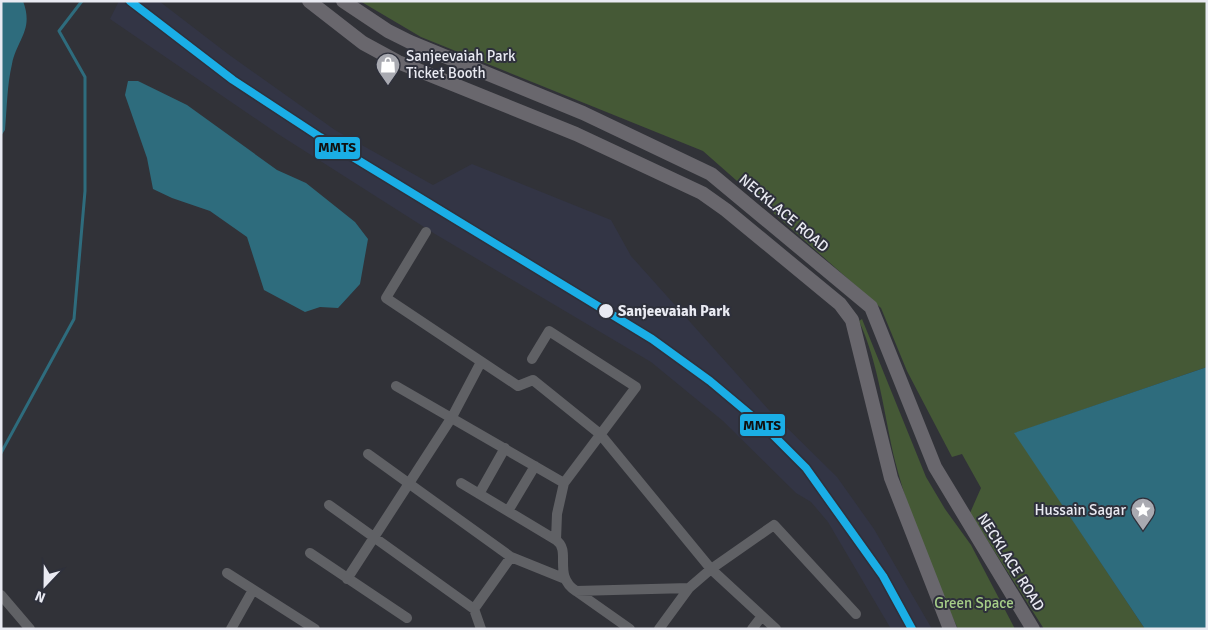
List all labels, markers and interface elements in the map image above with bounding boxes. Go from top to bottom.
place label: Sanjeevaiah Park Ticket Booth [406,47,516,82]
shop icon: Sanjeevaiah Park Ticket Booth [375,52,401,86]
line badge: MMTS [314,136,361,160]
text: MMTS [318,139,356,156]
street label: NECKLACE ROAD [736,170,832,256]
marker: Sanjeevaiah Park [597,302,615,320]
place label: Sanjeevaiah Park [618,302,730,320]
line badge: MMTS [739,413,786,437]
text: MMTS [743,417,781,434]
place icon: Hussain Sagar [1130,497,1156,531]
place label: Hussain Sagar [1034,501,1126,519]
street label: NECKLACE ROAD [974,510,1048,614]
north arrow [20,560,70,610]
text: N [33,587,48,606]
park label: Green Space [934,594,1014,612]

